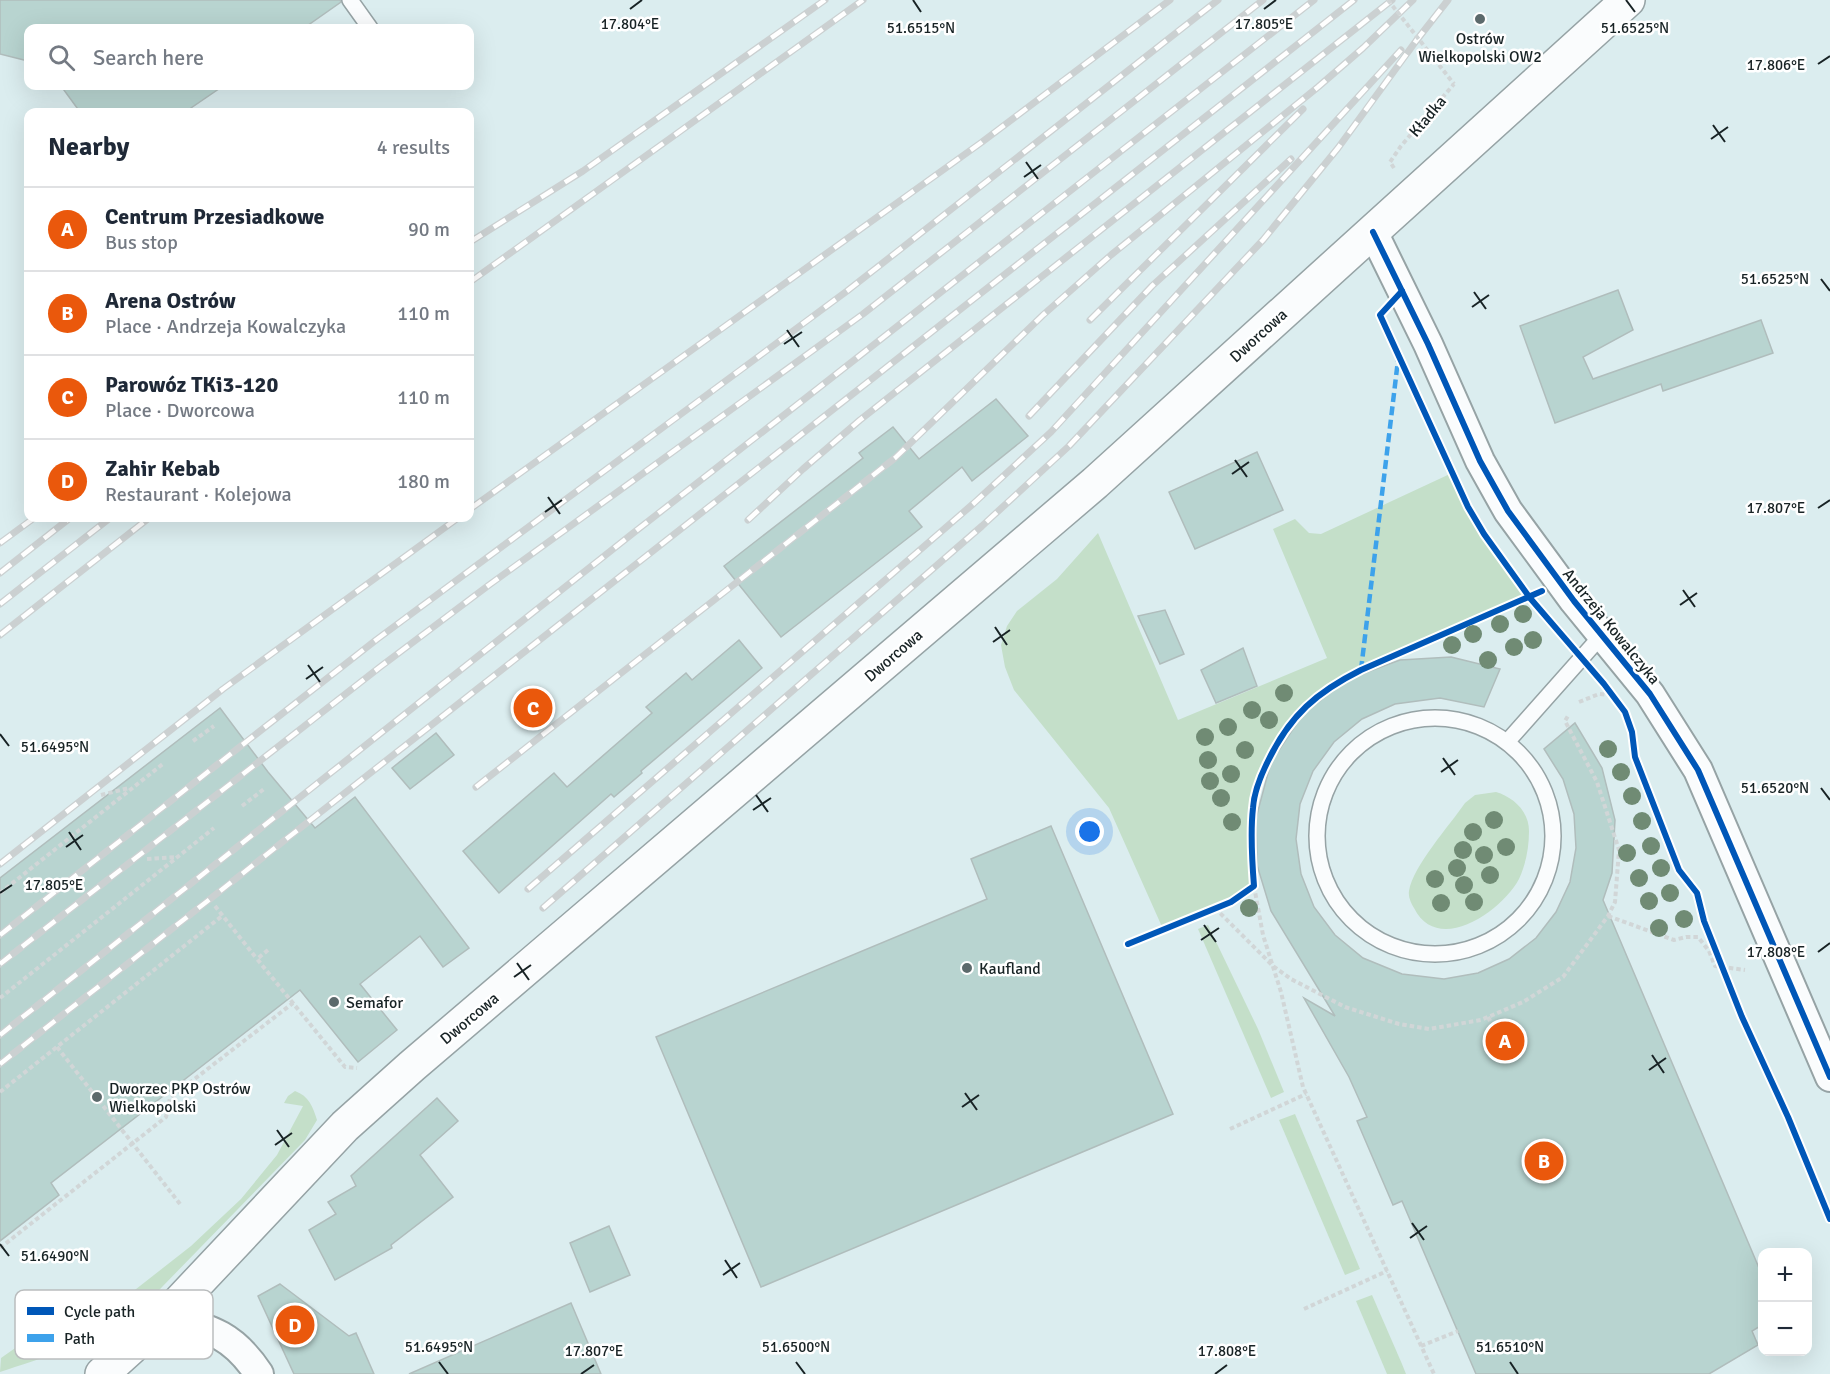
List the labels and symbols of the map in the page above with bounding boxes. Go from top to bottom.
marker: Ostrów Wielkopolski OW2 [1473,12,1487,26]
text: 17.804°E [601,15,659,33]
text: 17.805°E [1235,15,1293,33]
text: 51.6515°N [887,19,955,37]
text: 51.6525°N [1601,19,1669,37]
place label: Ostrów Wielkopolski OW2 [1418,29,1542,67]
text: 17.806°E [1747,56,1805,74]
street label: Kładka [1405,92,1451,141]
text: 51.6525°N [1741,270,1809,288]
street label: Dworcowa [1226,305,1292,367]
text: 17.807°E [1747,499,1805,517]
street label: Andrzeja Kowalczyka [1558,564,1664,689]
street label: Dworcowa [860,625,927,687]
pin: C [514,686,552,730]
text: 51.6495°N [21,738,89,756]
text: 51.6520°N [1741,779,1809,797]
your location [1075,817,1104,846]
text: 17.805°E [25,876,83,894]
text: 17.808°E [1747,943,1805,961]
place label: Kaufland [979,959,1041,979]
marker: Kaufland [960,961,974,975]
street label: Dworcowa [436,988,503,1049]
place label: Semafor [346,993,403,1013]
marker: Semafor [327,995,341,1009]
pin: A [1486,1018,1524,1064]
place label: Dworzec PKP Ostrów Wielkopolski [109,1079,251,1117]
marker: Dworzec PKP Ostrów Wielkopolski [90,1090,104,1104]
pin: B [1524,1138,1564,1184]
text: 51.6490°N [21,1247,89,1265]
legend [15,1290,213,1359]
text: Cycle path [64,1302,135,1322]
pin: D [276,1302,314,1348]
text: Path [64,1329,95,1349]
text: 51.6495°N [405,1338,473,1356]
text: 51.6500°N [762,1338,830,1356]
text: 51.6510°N [1476,1338,1544,1356]
text: 17.807°E [565,1342,623,1360]
text: 17.808°E [1198,1342,1256,1360]

